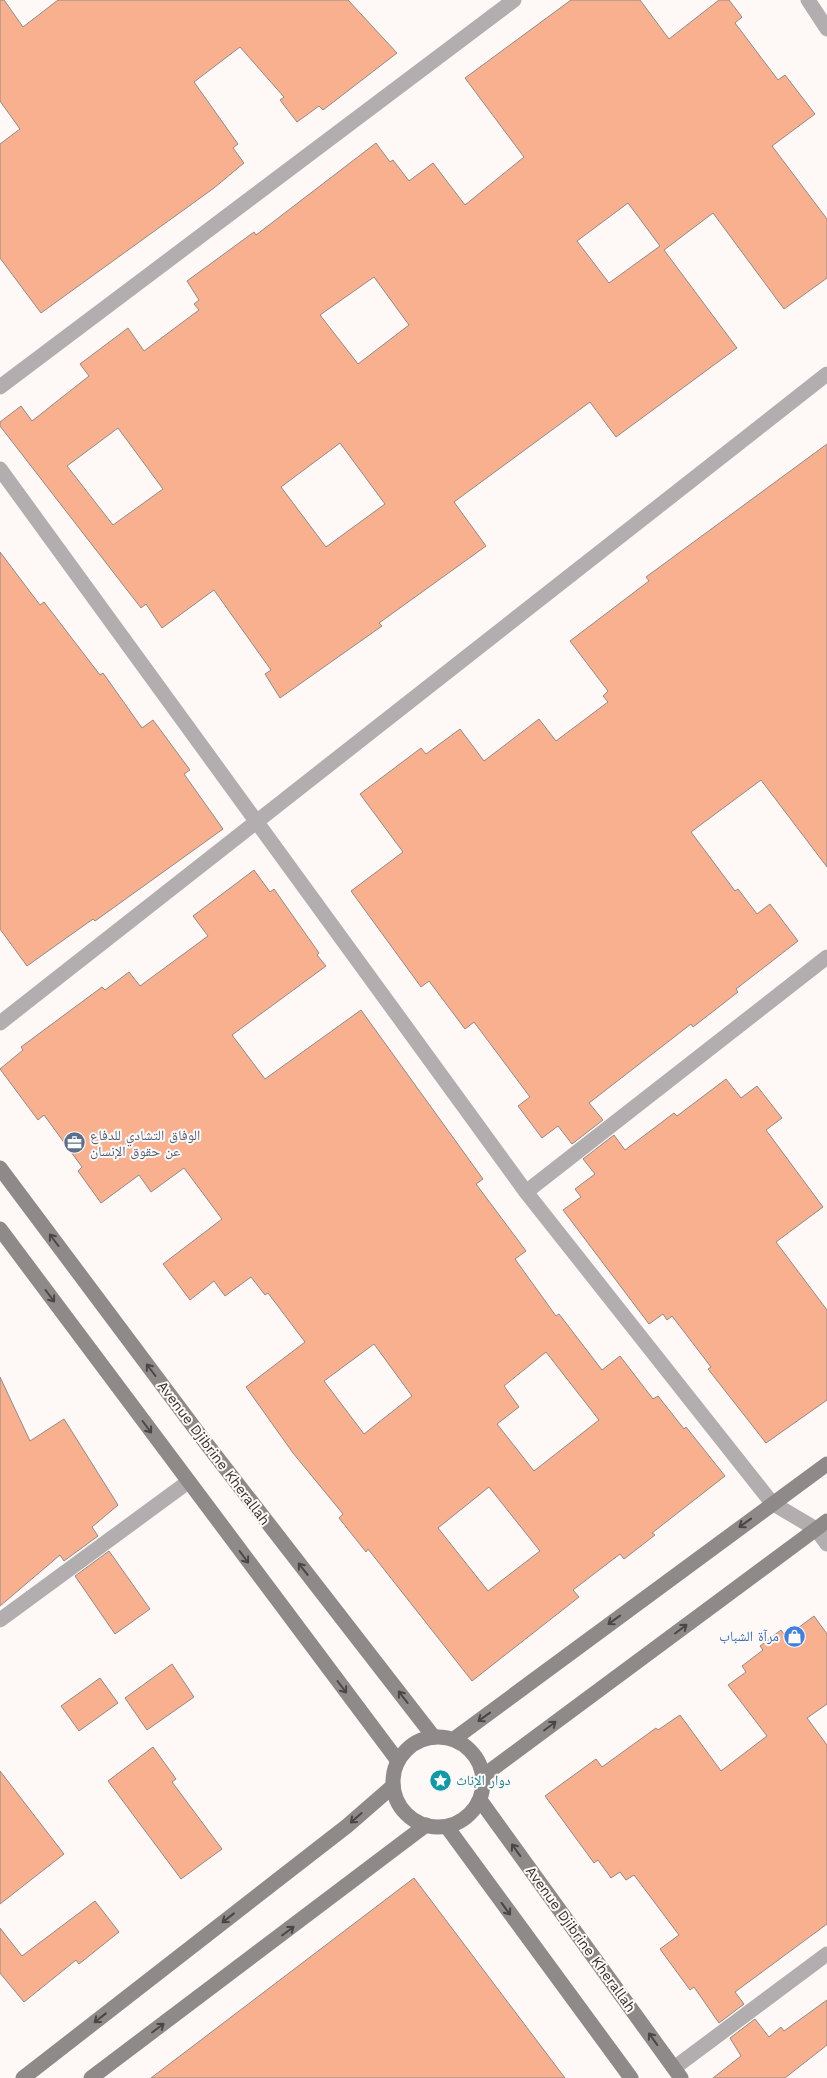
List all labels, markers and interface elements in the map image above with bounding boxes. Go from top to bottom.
place label: الوفاق التشادي للدفاع عن حقوق الإنسان [90,1127,200,1160]
office icon: الوفاق التشادي للدفاع عن حقوق الإنسان [62,1131,86,1155]
one-way arrow [49,1233,59,1247]
one-way arrow [45,1289,55,1303]
one-way arrow [146,1364,156,1378]
street label: Avenue Djibrine Kherallah [155,1378,273,1528]
one-way arrow [142,1420,152,1434]
one-way arrow [739,1518,752,1529]
one-way arrow [239,1550,249,1564]
one-way arrow [298,1562,308,1576]
one-way arrow [607,1615,621,1625]
one-way arrow [674,1624,688,1634]
shop icon: مرآة الشباب [783,1624,807,1648]
place label: مرآة الشباب [719,1628,779,1645]
one-way arrow [337,1680,347,1694]
one-way arrow [397,1691,408,1704]
one-way arrow [478,1711,491,1722]
one-way arrow [543,1721,557,1731]
place icon: دوار الإناث [428,1768,452,1792]
place label: دوار الإناث [456,1772,511,1789]
one-way arrow [350,1812,363,1824]
one-way arrow [511,1844,522,1857]
street label: Avenue Djibrine Kherallah [523,1863,639,2015]
one-way arrow [501,1901,511,1915]
one-way arrow [221,1913,235,1923]
one-way arrow [281,1925,294,1936]
one-way arrow [94,2012,107,2023]
one-way arrow [151,2023,165,2033]
one-way arrow [648,2032,658,2046]

